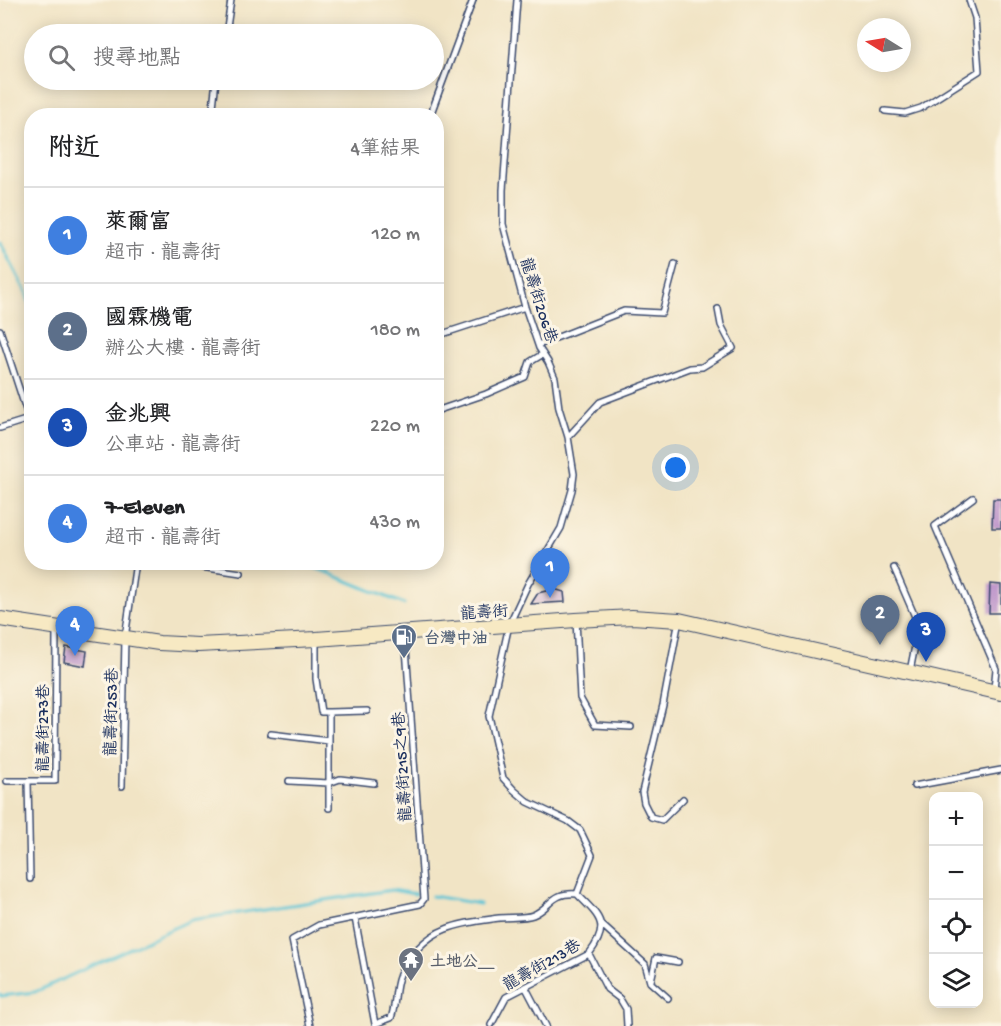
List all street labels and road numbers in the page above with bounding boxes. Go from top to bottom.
street label: 龍壽街206巷 [514,255,561,346]
street label: 龍壽街 [459,601,509,626]
street label: 龍壽街253巷 [101,668,124,757]
street label: 龍壽街273巷 [34,684,55,772]
street label: 龍壽街215之9巷 [389,711,418,823]
street label: 龍壽街213巷 [499,935,585,997]

